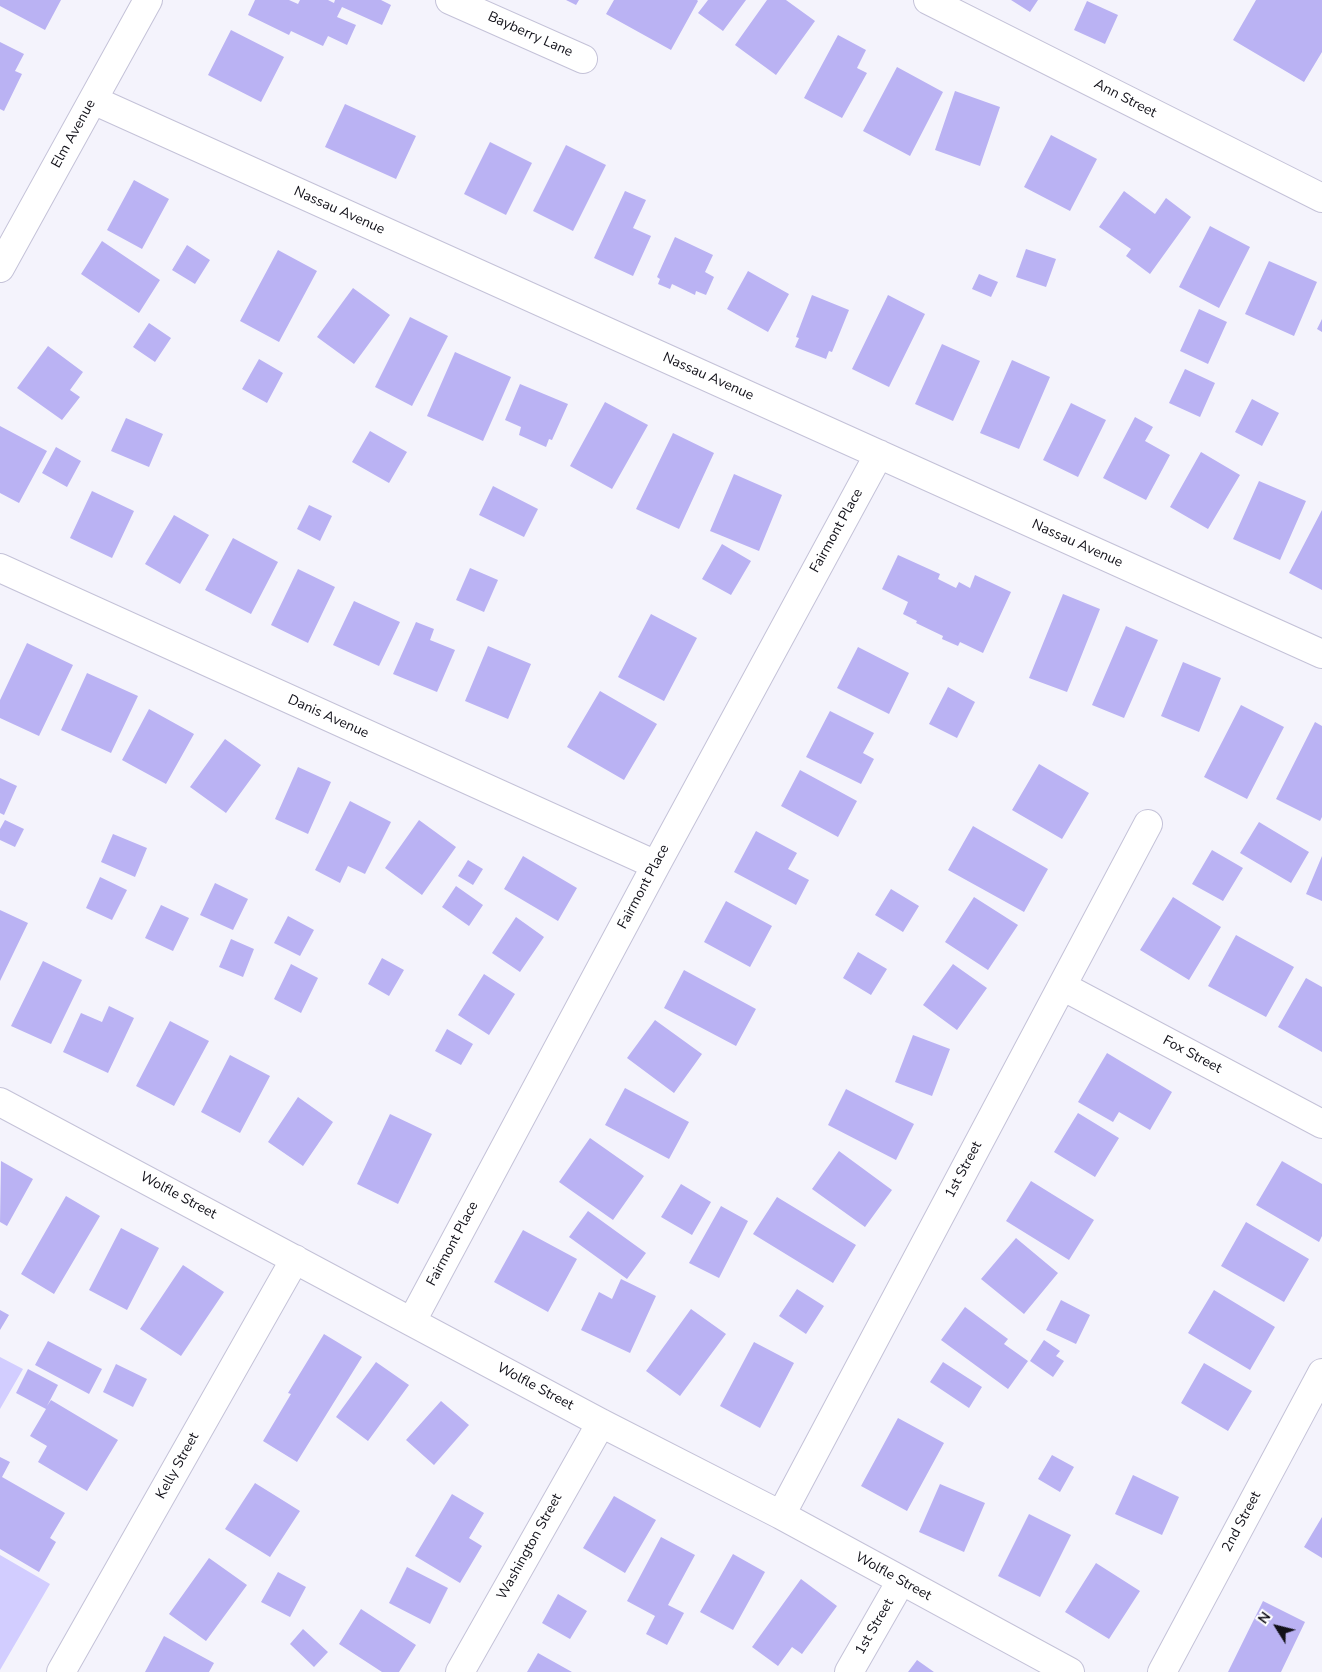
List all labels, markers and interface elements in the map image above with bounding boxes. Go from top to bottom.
street label: Bayberry Lane [485,9,575,61]
street label: Ann Street [1091,76,1159,122]
street label: Elm Avenue [48,97,100,171]
street label: Nassau Avenue [291,183,387,239]
street label: Nassau Avenue [660,349,756,405]
street label: Fairmont Place [807,486,867,576]
street label: Nassau Avenue [1029,516,1125,572]
street label: Danis Avenue [285,692,371,742]
street label: Fairmont Place [615,842,673,932]
street label: Fox Street [1160,1033,1224,1077]
street label: 1st Street [942,1139,986,1201]
street label: Wolfle Street [137,1169,219,1223]
street label: Fairmont Place [424,1199,482,1289]
street label: Wolfle Street [494,1360,576,1414]
street label: Kelly Street [153,1430,203,1502]
street label: 2nd Street [1219,1489,1265,1555]
street label: Washington Street [494,1491,566,1603]
street label: Wolfle Street [852,1549,934,1605]
street label: 1st Street [852,1596,898,1658]
north arrow [1252,1602,1302,1652]
text: N [1254,1608,1275,1628]

